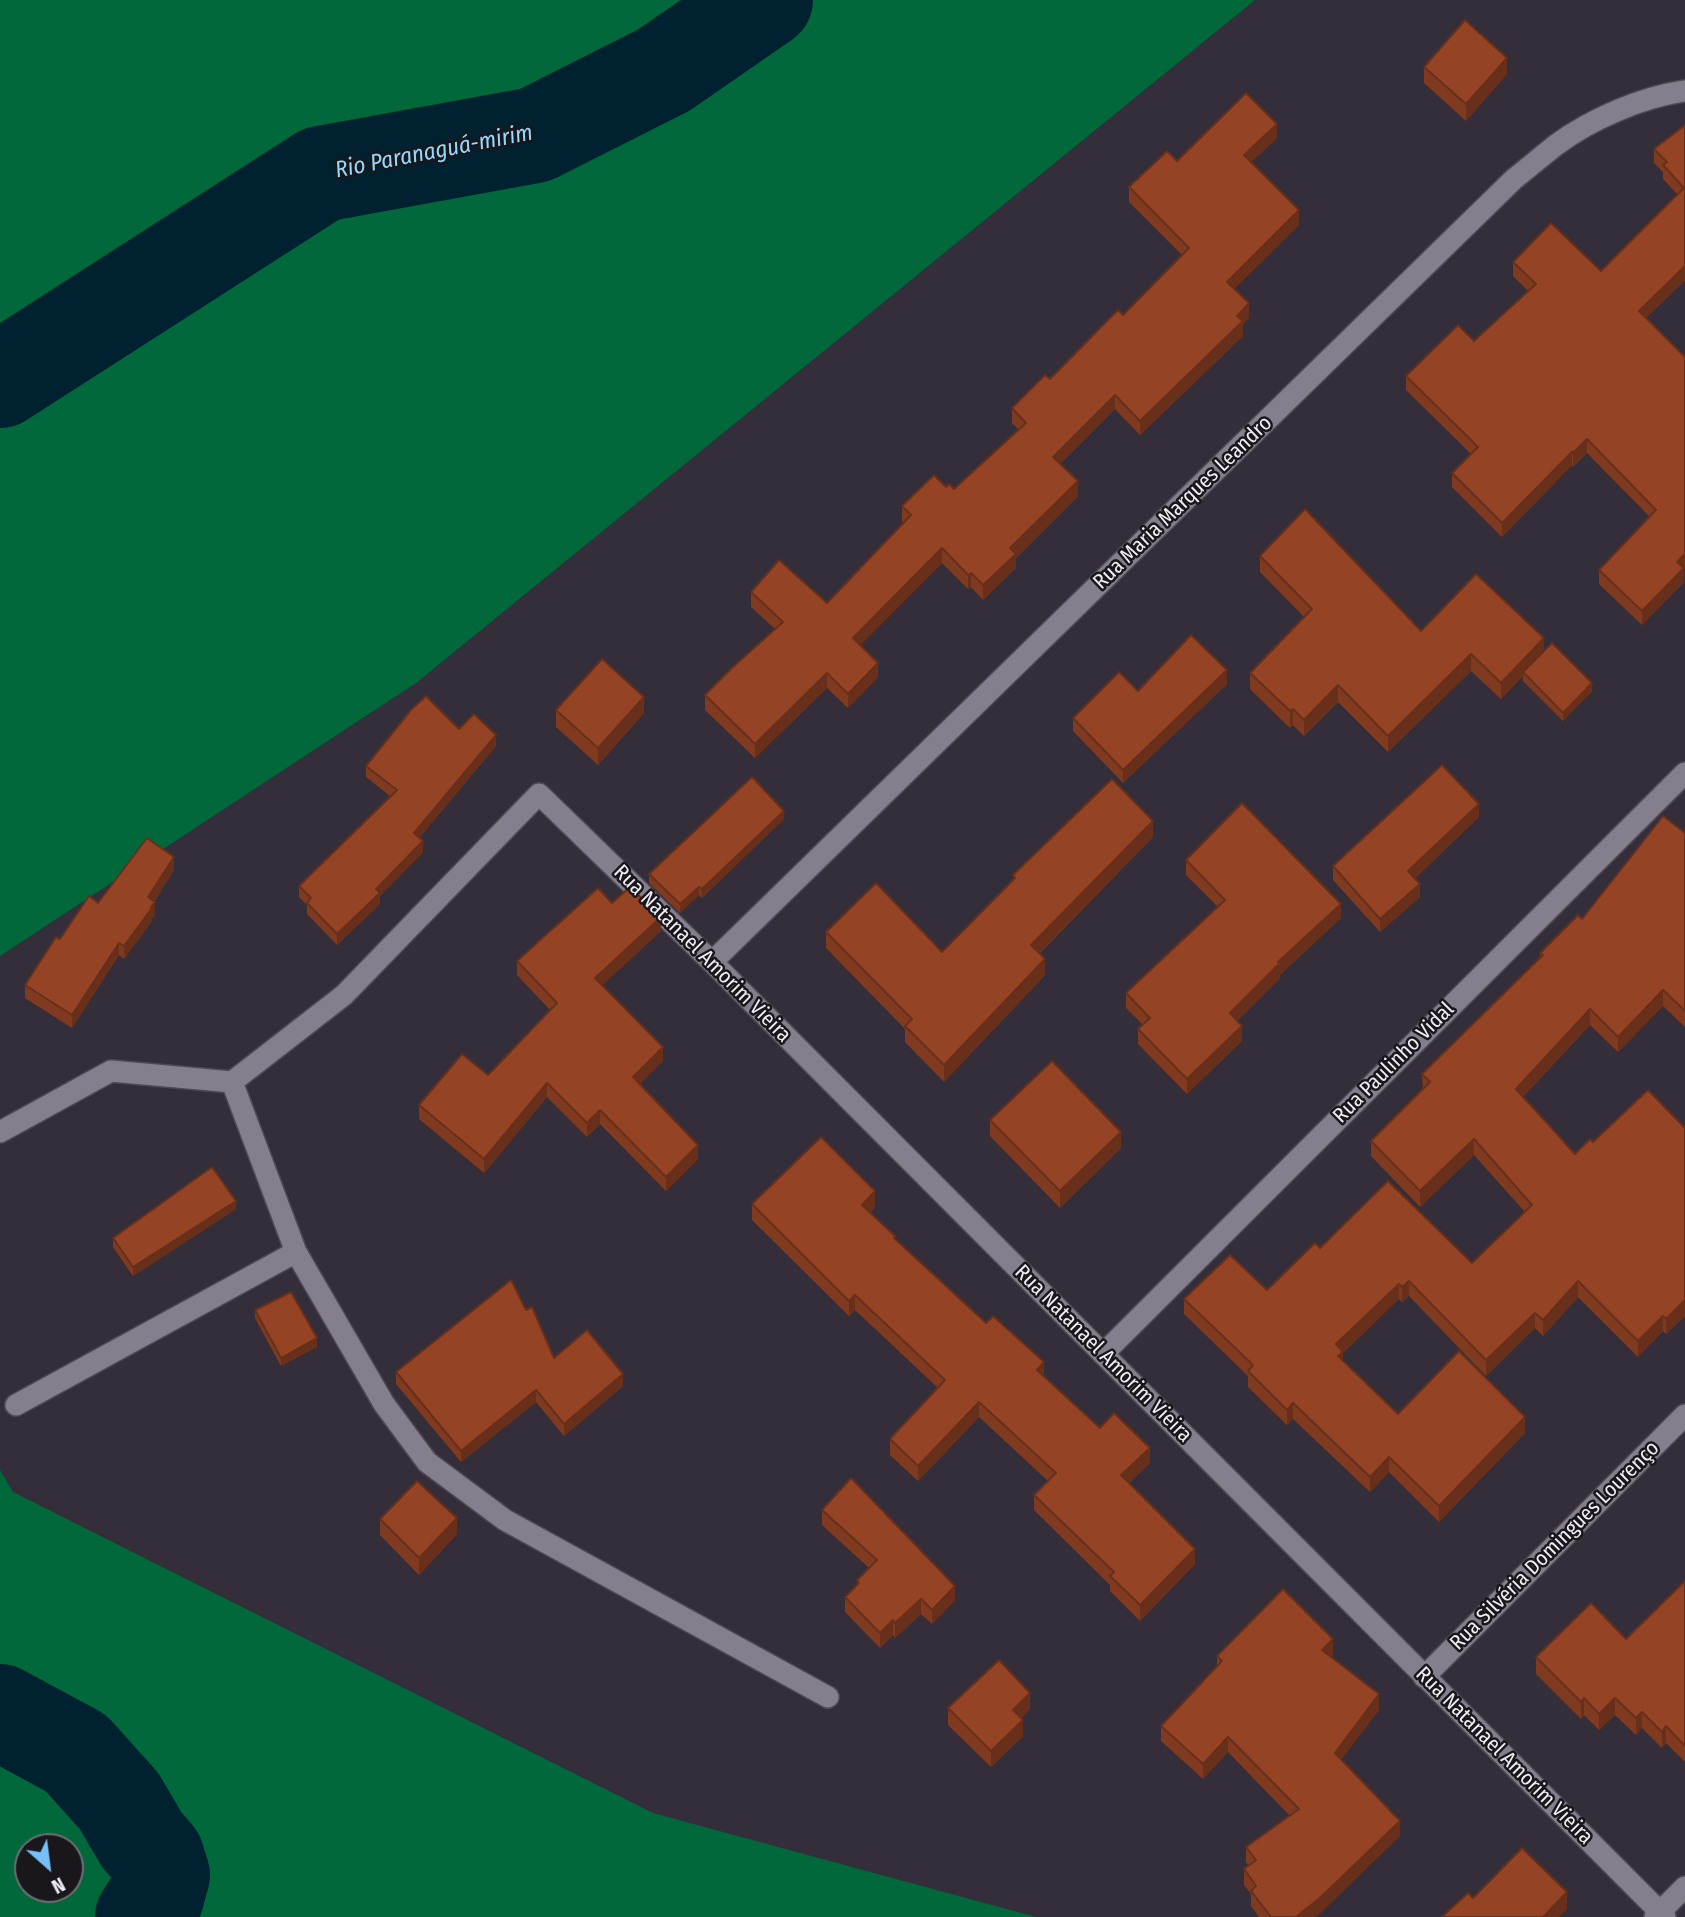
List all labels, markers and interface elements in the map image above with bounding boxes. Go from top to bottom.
water label: Rio Paranaguá-mirim [333,119,535,185]
street label: Rua Maria Marques Leandro [1088,411,1278,595]
street label: Rua Natanael Amorim Vieira [608,860,796,1048]
street label: Rua Paulinho Vidal [1328,997,1460,1129]
street label: Rua Natanael Amorim Vieira [1009,1260,1197,1448]
street label: Rua Silvéria Domingues Lourenço [1445,1436,1665,1656]
street label: Rua Natanael Amorim Vieira [1410,1662,1598,1850]
north arrow [14,1833,84,1903]
text: N [48,1872,69,1898]

